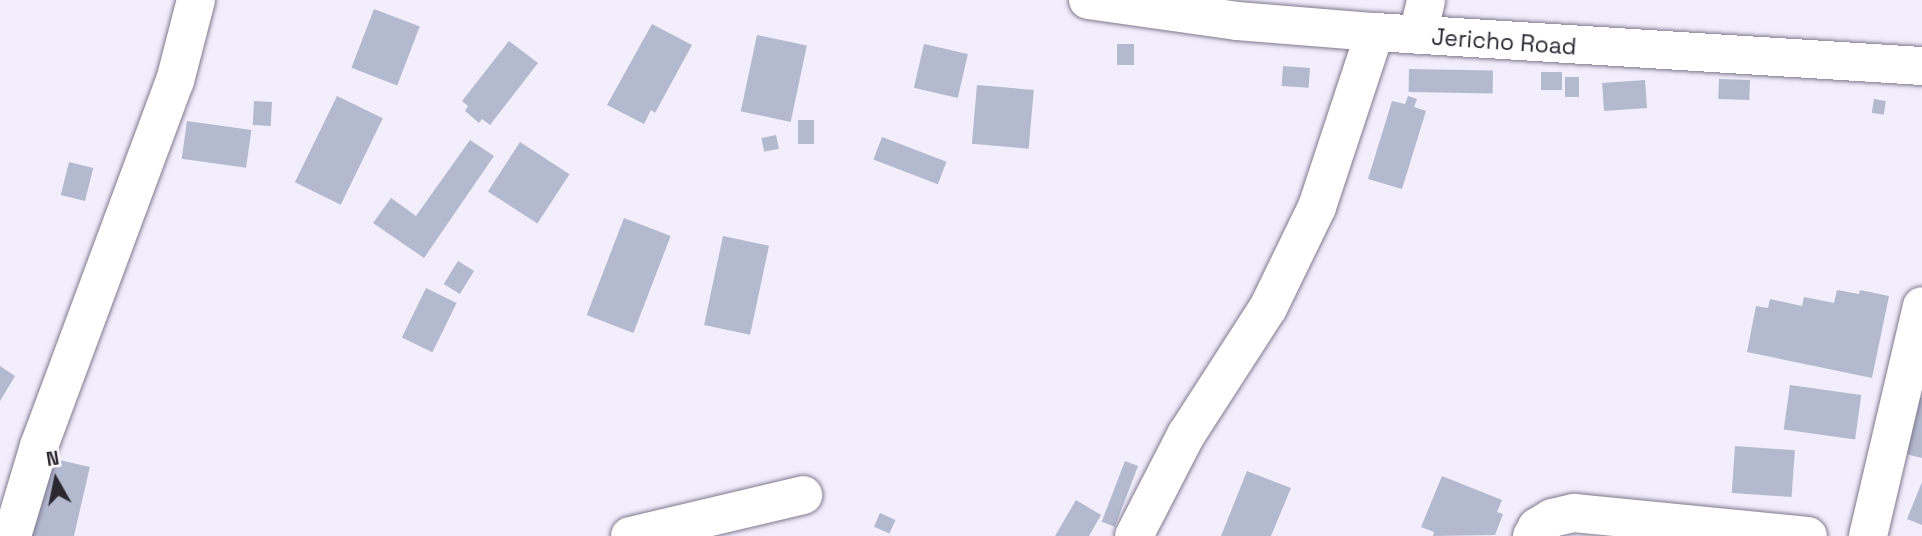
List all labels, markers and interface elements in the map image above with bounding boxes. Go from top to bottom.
street label: Jericho Road [1431,23,1577,61]
north arrow [21,445,91,515]
text: N [44,445,61,472]

